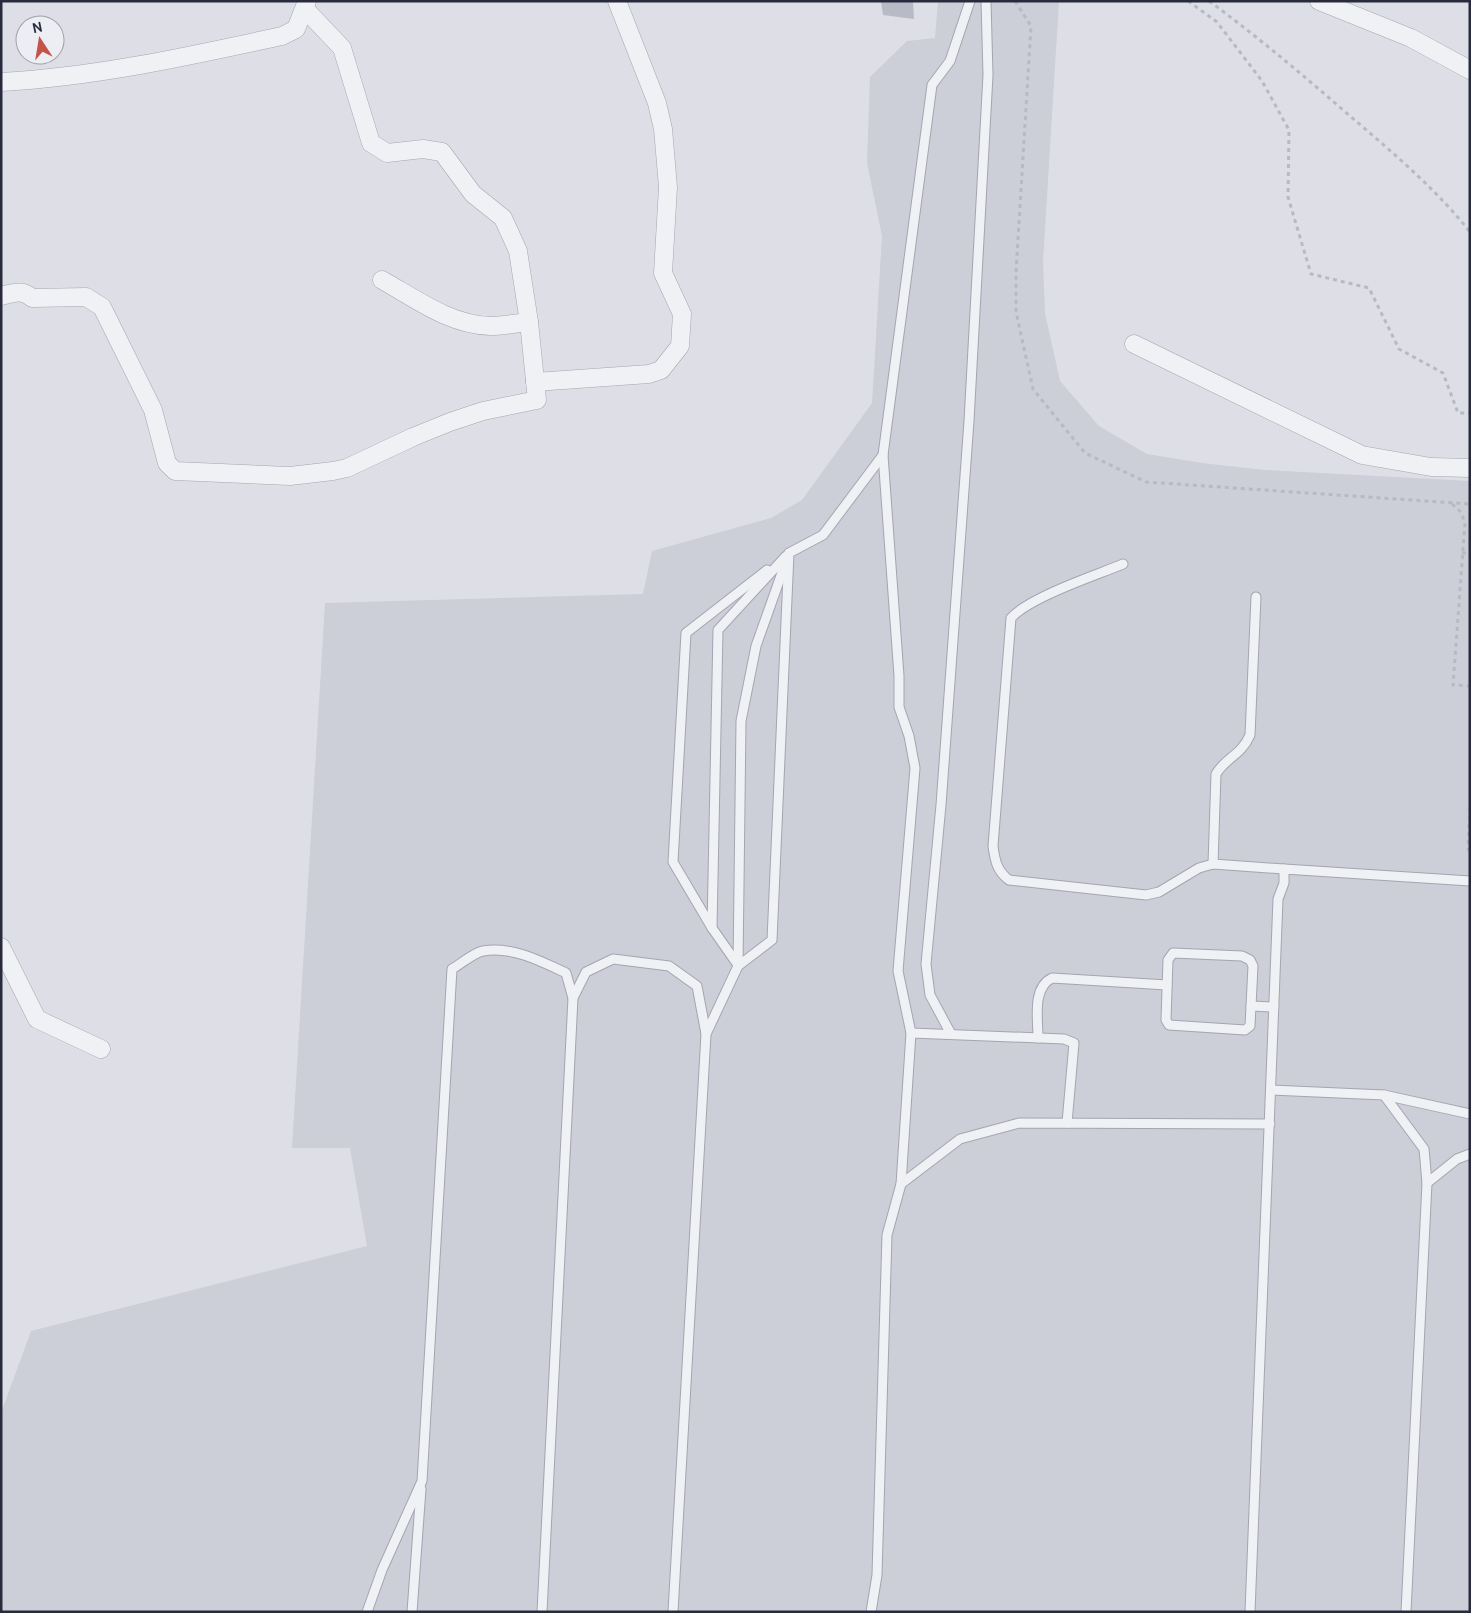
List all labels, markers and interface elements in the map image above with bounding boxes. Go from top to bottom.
north arrow [15,15,65,65]
text: N [31,17,44,37]

